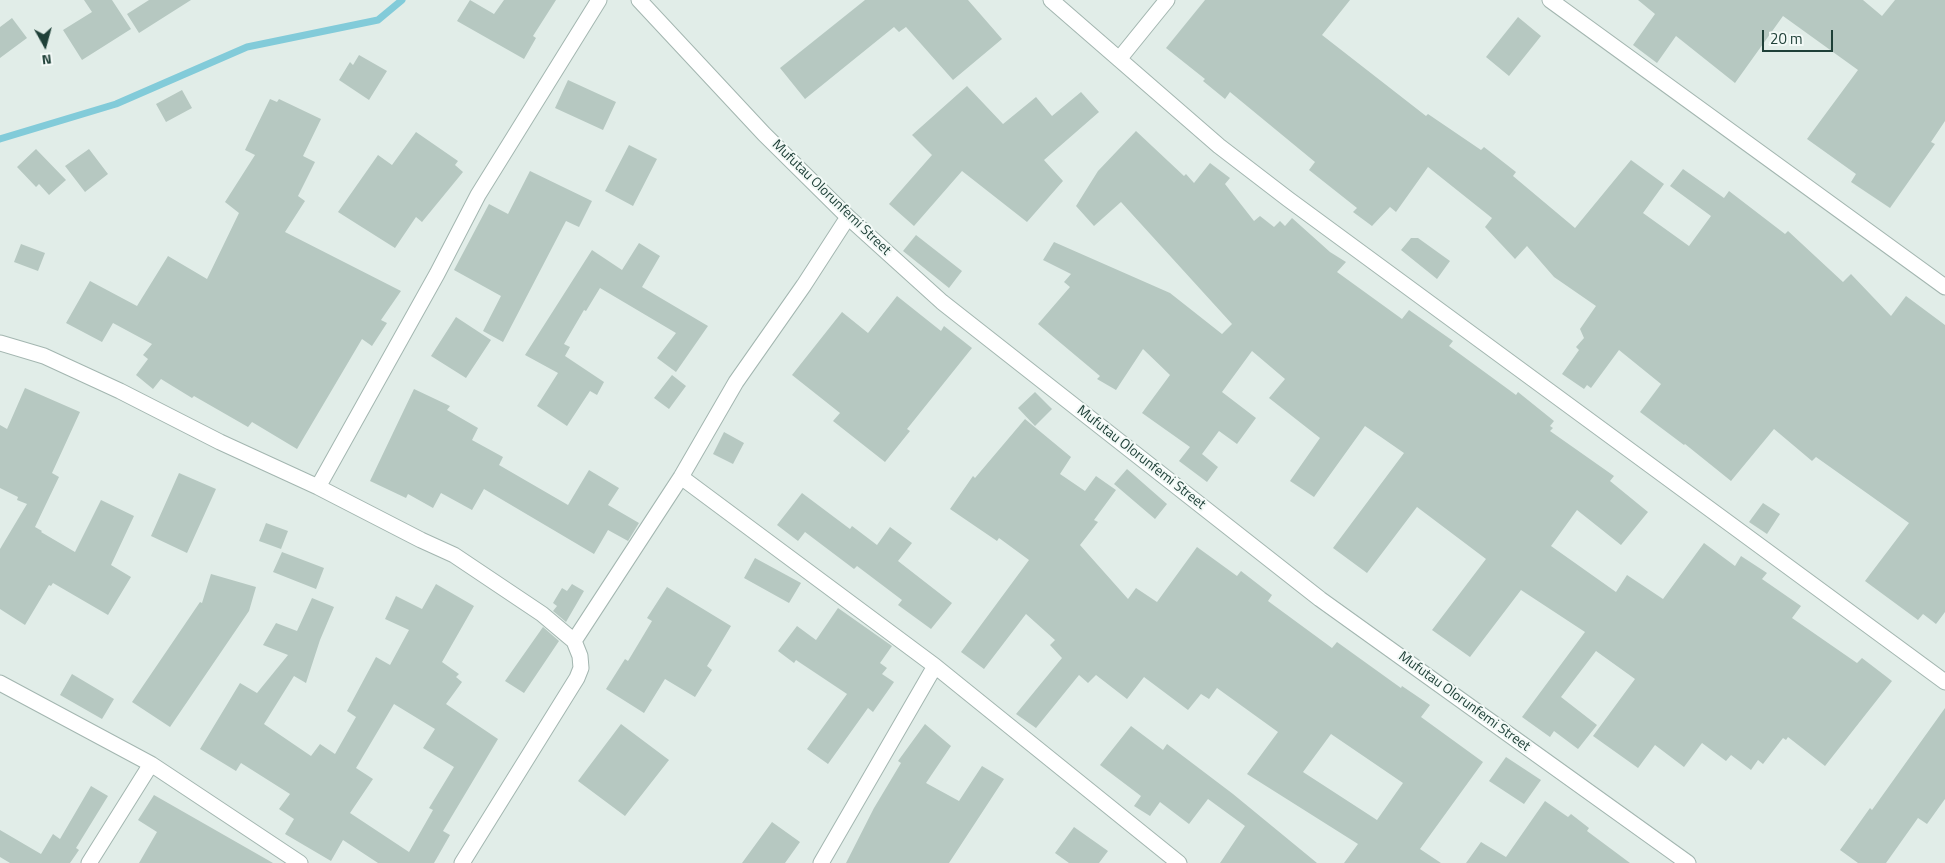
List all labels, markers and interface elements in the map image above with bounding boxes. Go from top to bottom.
north arrow [20,20,70,70]
scale bar [1765,20,1836,52]
text: 20 m [1770,27,1803,50]
text: N [41,49,53,71]
street label: Mufutau Olorunfemi Street [768,137,894,259]
street label: Mufutau Olorunfemi Street [1073,402,1209,514]
street label: Mufutau Olorunfemi Street [1395,649,1533,755]

